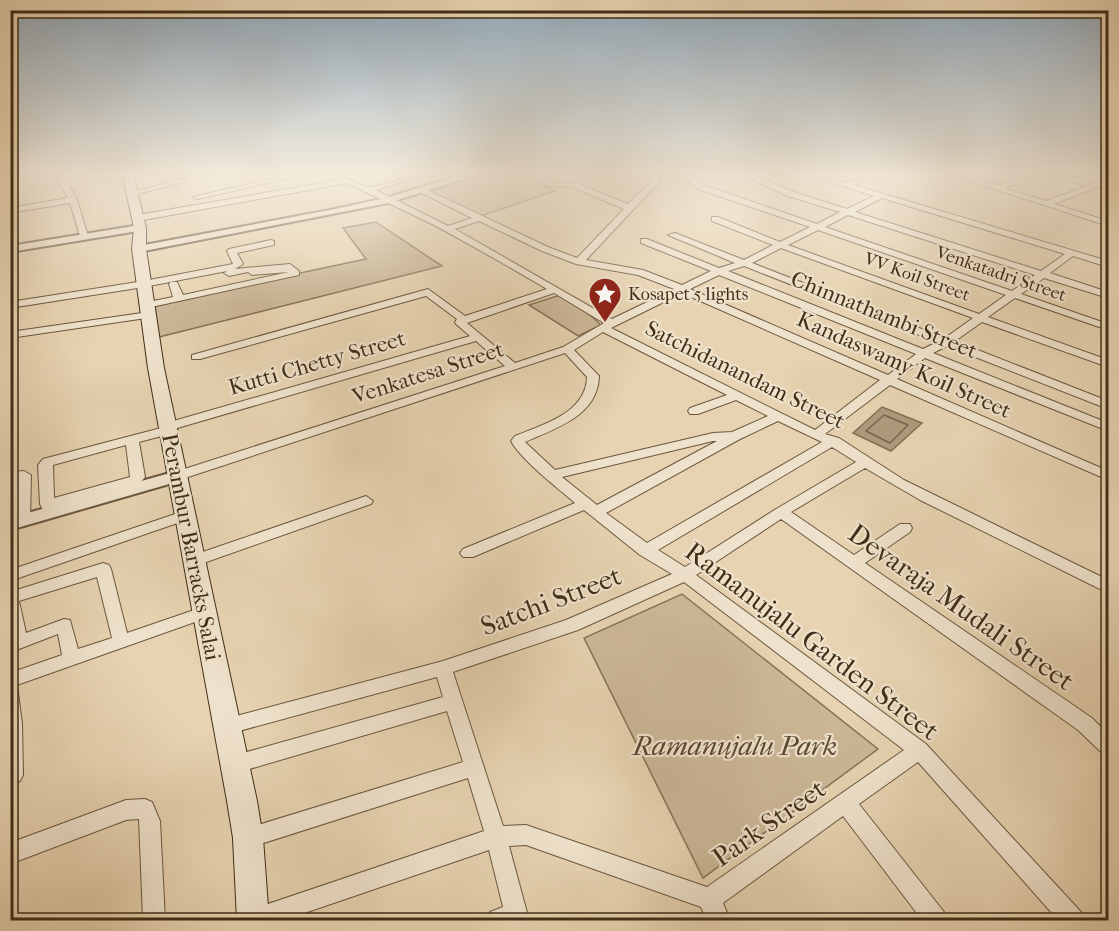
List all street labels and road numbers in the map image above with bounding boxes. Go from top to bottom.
street label: Venkatadri Street [932,242,1069,306]
street label: VV Koil Street [860,248,973,306]
street label: Chinnathambi Street [787,266,981,364]
street label: Kandaswamy Koil Street [793,306,1015,424]
street label: Satchidanandam Street [641,315,849,435]
street label: Kutti Chetty Street [225,325,409,401]
street label: Venkatesa Street [348,336,507,410]
street label: Perambur Barracks Salai [156,431,226,663]
street label: Devaraja Mudali Street [842,517,1080,697]
street label: Ramanujalu Garden Street [679,535,945,747]
street label: Satchi Street [476,559,626,642]
street label: Park Street [706,772,832,874]

